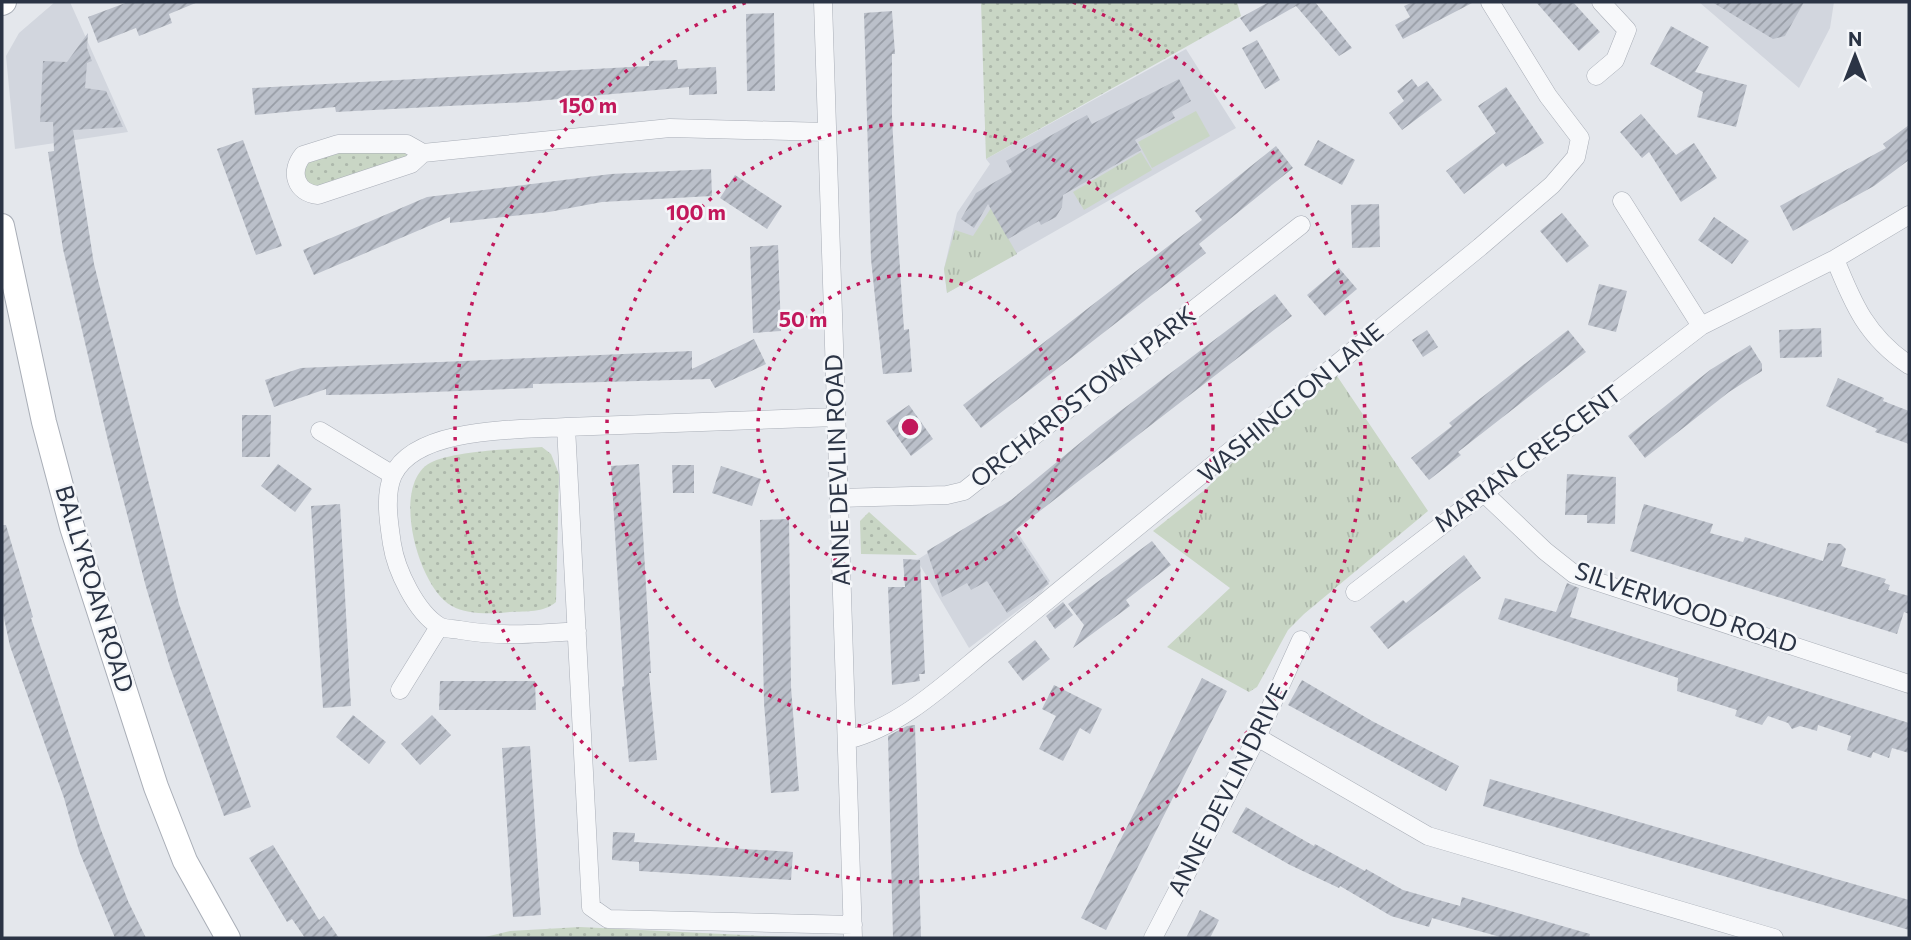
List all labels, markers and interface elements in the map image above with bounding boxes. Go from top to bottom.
north arrow [1820,21,1890,91]
text: N [1848,27,1862,50]
text: 150 m [559,92,617,117]
text: 100 m [666,199,726,224]
street label: ORCHARDSTOWN PARK [964,299,1200,493]
text: 50 m [779,306,827,331]
street label: WASHINGTON LANE [1191,316,1389,488]
street label: ANNE DEVLIN ROAD [818,354,855,586]
street label: MARIAN CRESCENT [1428,378,1626,538]
centre of rings [898,415,922,439]
street label: BALLYROAN ROAD [50,481,141,696]
street label: SILVERWOOD ROAD [1571,555,1801,658]
street label: ANNE DEVLIN DRIVE [1161,678,1293,900]

